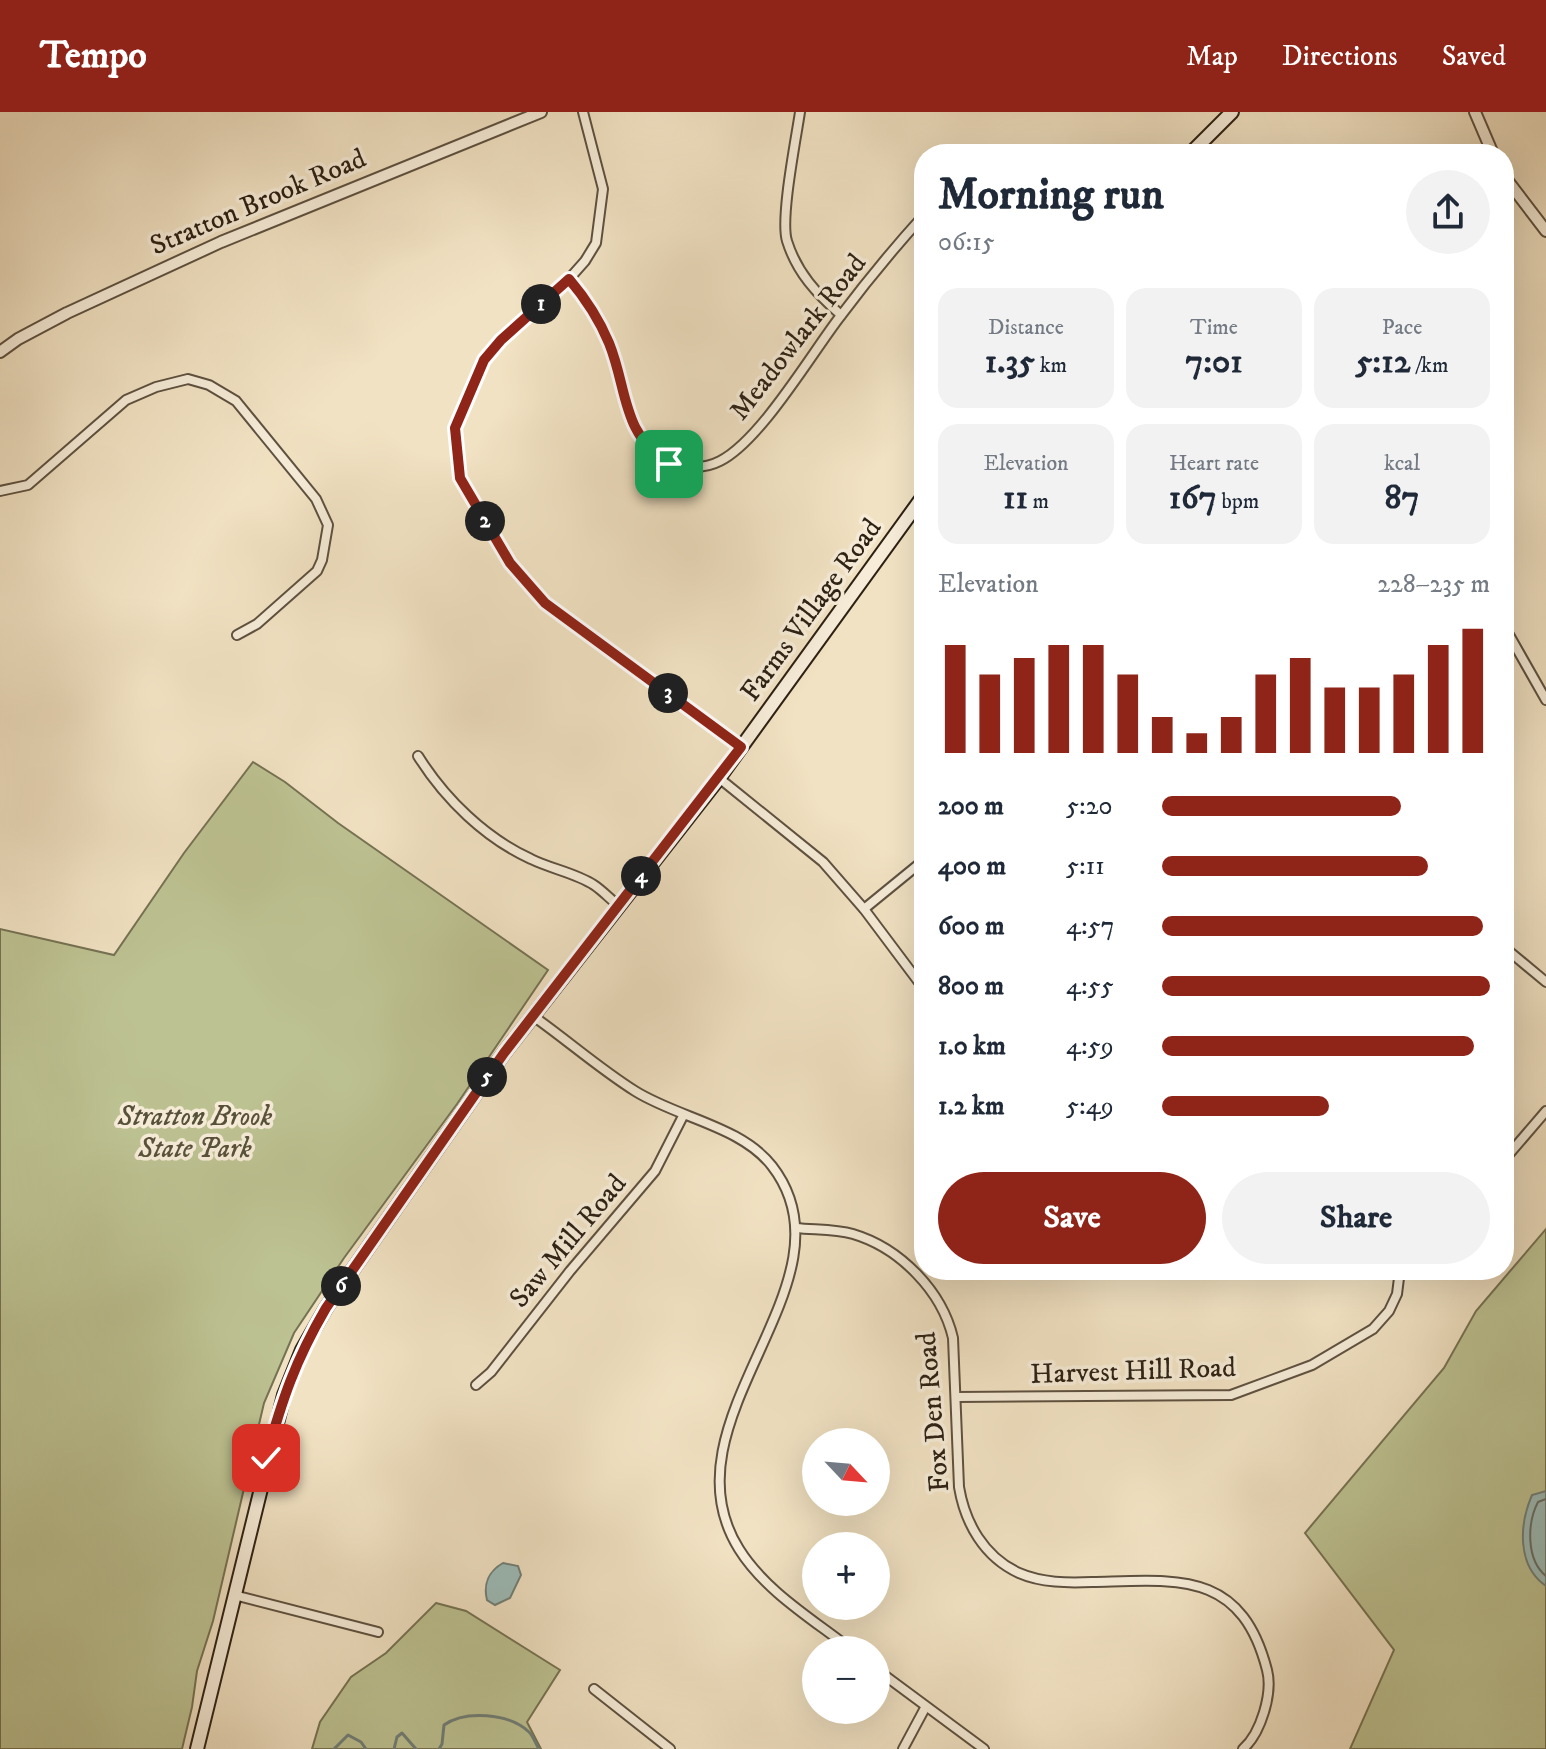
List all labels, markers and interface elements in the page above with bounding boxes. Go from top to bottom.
text: Tempo [40,32,147,80]
text: Map [1186,39,1238,74]
text: Directions [1282,39,1398,74]
text: Saved [1442,39,1506,74]
street label: Stratton Brook Road [145,141,371,263]
text: Morning run [938,168,1164,223]
button: share [1406,170,1490,254]
text: 06:15 [938,226,995,259]
street label: Meadowlark Road [722,247,874,427]
pin: 1 [521,284,561,324]
text: 1 [537,290,545,317]
text: Distance [988,314,1064,341]
text: Time [1190,314,1238,341]
text: Pace [1382,314,1422,341]
text: 1.35 [985,341,1035,383]
text: 7:01 [1185,341,1243,383]
text: 5:12 [1355,341,1410,383]
text: km [1035,352,1067,379]
text: /km [1410,352,1449,379]
pin [635,430,703,498]
icon: arrive [647,442,691,486]
text: Elevation [983,450,1069,477]
text: Heart rate [1169,450,1259,477]
text: kcal [1384,450,1420,477]
text: 11 [1003,477,1028,519]
text: 167 [1169,477,1217,519]
text: 87 [1385,477,1419,519]
text: m [1028,488,1049,515]
text: bpm [1217,488,1259,515]
pin: 2 [465,501,505,541]
text: 2 [480,507,490,534]
street label: Farms Village Road [733,512,889,708]
text: Elevation [938,568,1039,601]
text: 228–235 m [1377,568,1490,601]
pin: 3 [648,673,688,713]
text: 3 [664,679,672,706]
text: 200 m [938,790,1004,823]
text: 5:20 [1066,790,1112,823]
text: 400 m [938,850,1006,883]
text: 5:11 [1066,850,1105,883]
pin: 4 [621,856,661,896]
text: 4 [635,862,647,889]
text: 600 m [938,910,1005,943]
text: 4:57 [1066,910,1114,943]
text: 800 m [938,970,1004,1003]
text: 4:55 [1066,970,1114,1003]
text: 1.0 km [938,1030,1006,1063]
text: 4:59 [1066,1030,1114,1063]
pin: 5 [467,1057,507,1097]
text: 5 [482,1063,492,1090]
text: 1.2 km [938,1090,1004,1123]
text: 5:49 [1066,1090,1114,1123]
park label: Stratton Brook State Park [117,1099,273,1166]
street label: Saw Mill Road [502,1167,634,1315]
button: Save [938,1172,1206,1264]
button: Share [1222,1172,1490,1264]
pin: 6 [321,1266,361,1306]
text: 6 [335,1272,347,1299]
street label: Fox Den Road [909,1330,957,1494]
street label: Harvest Hill Road [1029,1350,1237,1392]
pin [232,1424,300,1492]
north arrow [802,1428,890,1516]
map controls [802,1428,890,1724]
icon: check [244,1436,288,1480]
button: + [802,1532,890,1620]
button: − [802,1636,890,1724]

